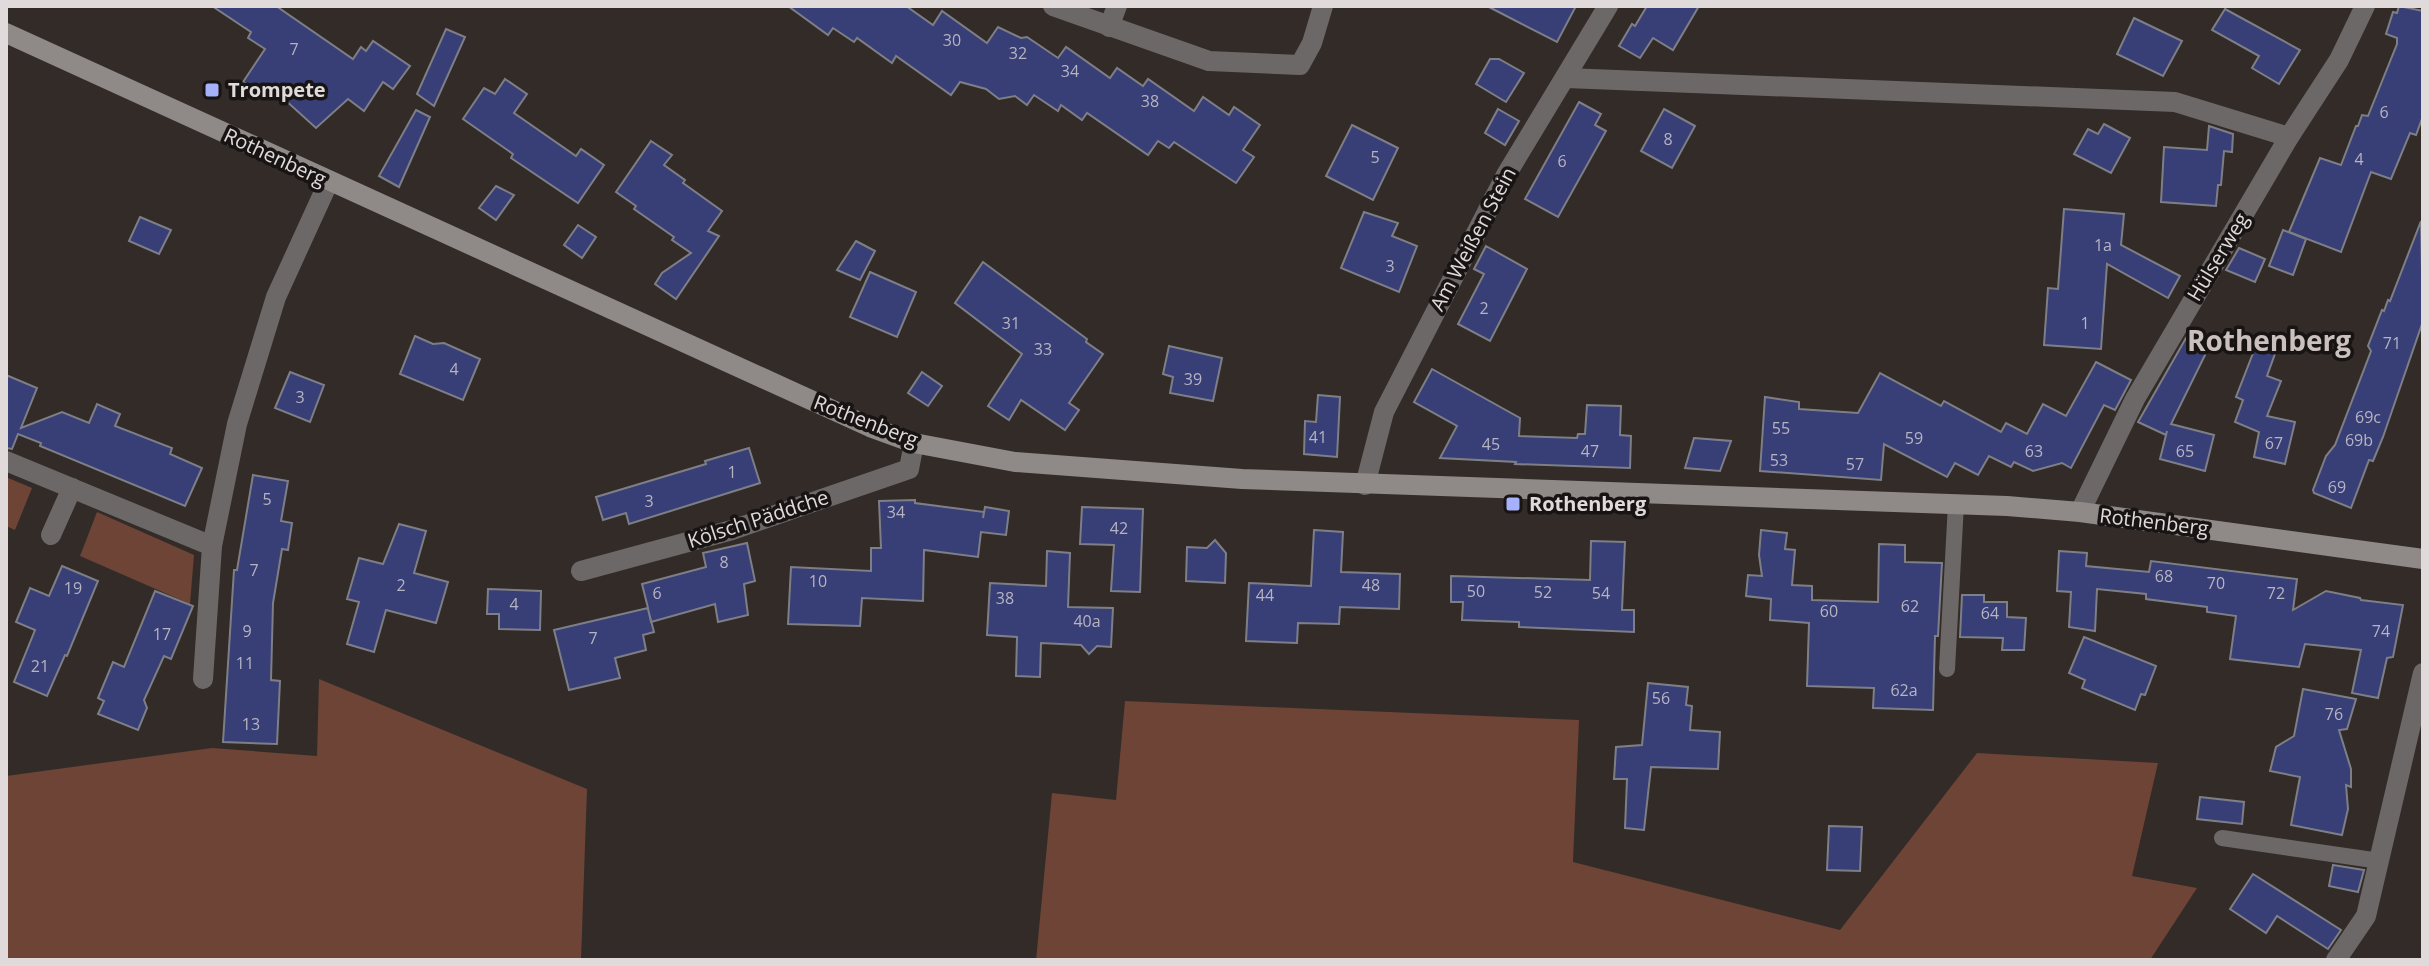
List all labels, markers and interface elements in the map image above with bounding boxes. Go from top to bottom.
house number: 30 [943,29,961,51]
house number: 7 [289,38,299,60]
house number: 32 [1009,42,1027,64]
house number: 34 [1061,60,1079,82]
place label: Trompete [228,76,326,103]
marker: Trompete [203,81,221,99]
house number: 38 [1141,90,1159,112]
house number: 6 [2379,101,2389,123]
street label: Rothenberg [220,121,331,192]
house number: 8 [1663,128,1673,150]
house number: 5 [1370,146,1380,168]
house number: 4 [2354,148,2364,170]
house number: 6 [1557,150,1567,172]
street label: Am Weißen Stein [1423,162,1522,315]
street label: Hülserweg [2181,207,2255,306]
house number: 1a [2094,234,2112,256]
house number: 3 [1385,255,1395,277]
house number: 2 [1479,297,1489,319]
house number: 31 [1002,312,1020,334]
house number: 1 [2080,312,2090,334]
district label: Rothenberg [2187,321,2351,359]
house number: 71 [2383,332,2401,354]
house number: 33 [1034,338,1052,360]
house number: 4 [449,358,459,380]
house number: 39 [1184,368,1202,390]
house number: 3 [295,386,305,408]
street label: Rothenberg [810,388,922,453]
house number: 69c [2355,406,2381,428]
house number: 55 [1772,417,1790,439]
house number: 41 [1309,426,1327,448]
house number: 59 [1905,427,1923,449]
house number: 69b [2345,429,2373,451]
house number: 67 [2265,432,2283,454]
house number: 45 [1482,433,1500,455]
house number: 47 [1581,440,1599,462]
house number: 63 [2025,440,2043,462]
house number: 65 [2176,440,2194,462]
house number: 53 [1770,449,1788,471]
house number: 57 [1846,453,1864,475]
house number: 1 [727,461,737,483]
house number: 69 [2328,476,2346,498]
street label: Kölsch Päddche [684,483,832,554]
house number: 5 [262,488,272,510]
house number: 3 [644,490,654,512]
place label: Rothenberg [1529,490,1647,517]
marker: Rothenberg [1504,495,1522,513]
house number: 34 [887,501,905,523]
street label: Rothenberg [2098,501,2210,542]
house number: 42 [1110,517,1128,539]
house number: 8 [719,551,729,573]
house number: 7 [249,559,259,581]
house number: 68 [2155,565,2173,587]
house number: 10 [809,570,827,592]
house number: 70 [2207,572,2225,594]
house number: 2 [396,574,406,596]
house number: 48 [1362,574,1380,596]
house number: 19 [64,577,82,599]
house number: 50 [1467,580,1485,602]
house number: 52 [1534,581,1552,603]
house number: 6 [652,582,662,604]
house number: 54 [1592,582,1610,604]
house number: 72 [2267,582,2285,604]
house number: 44 [1256,584,1274,606]
house number: 38 [996,587,1014,609]
house number: 4 [509,593,519,615]
house number: 62 [1901,595,1919,617]
house number: 60 [1820,600,1838,622]
house number: 64 [1981,602,1999,624]
house number: 40a [1073,610,1101,632]
house number: 9 [242,620,252,642]
house number: 74 [2372,620,2390,642]
house number: 17 [153,623,171,645]
house number: 7 [588,627,598,649]
house number: 11 [236,652,254,674]
house number: 21 [31,655,49,677]
house number: 62a [1890,679,1918,701]
house number: 56 [1652,687,1670,709]
house number: 76 [2325,703,2343,725]
house number: 13 [242,713,260,735]

